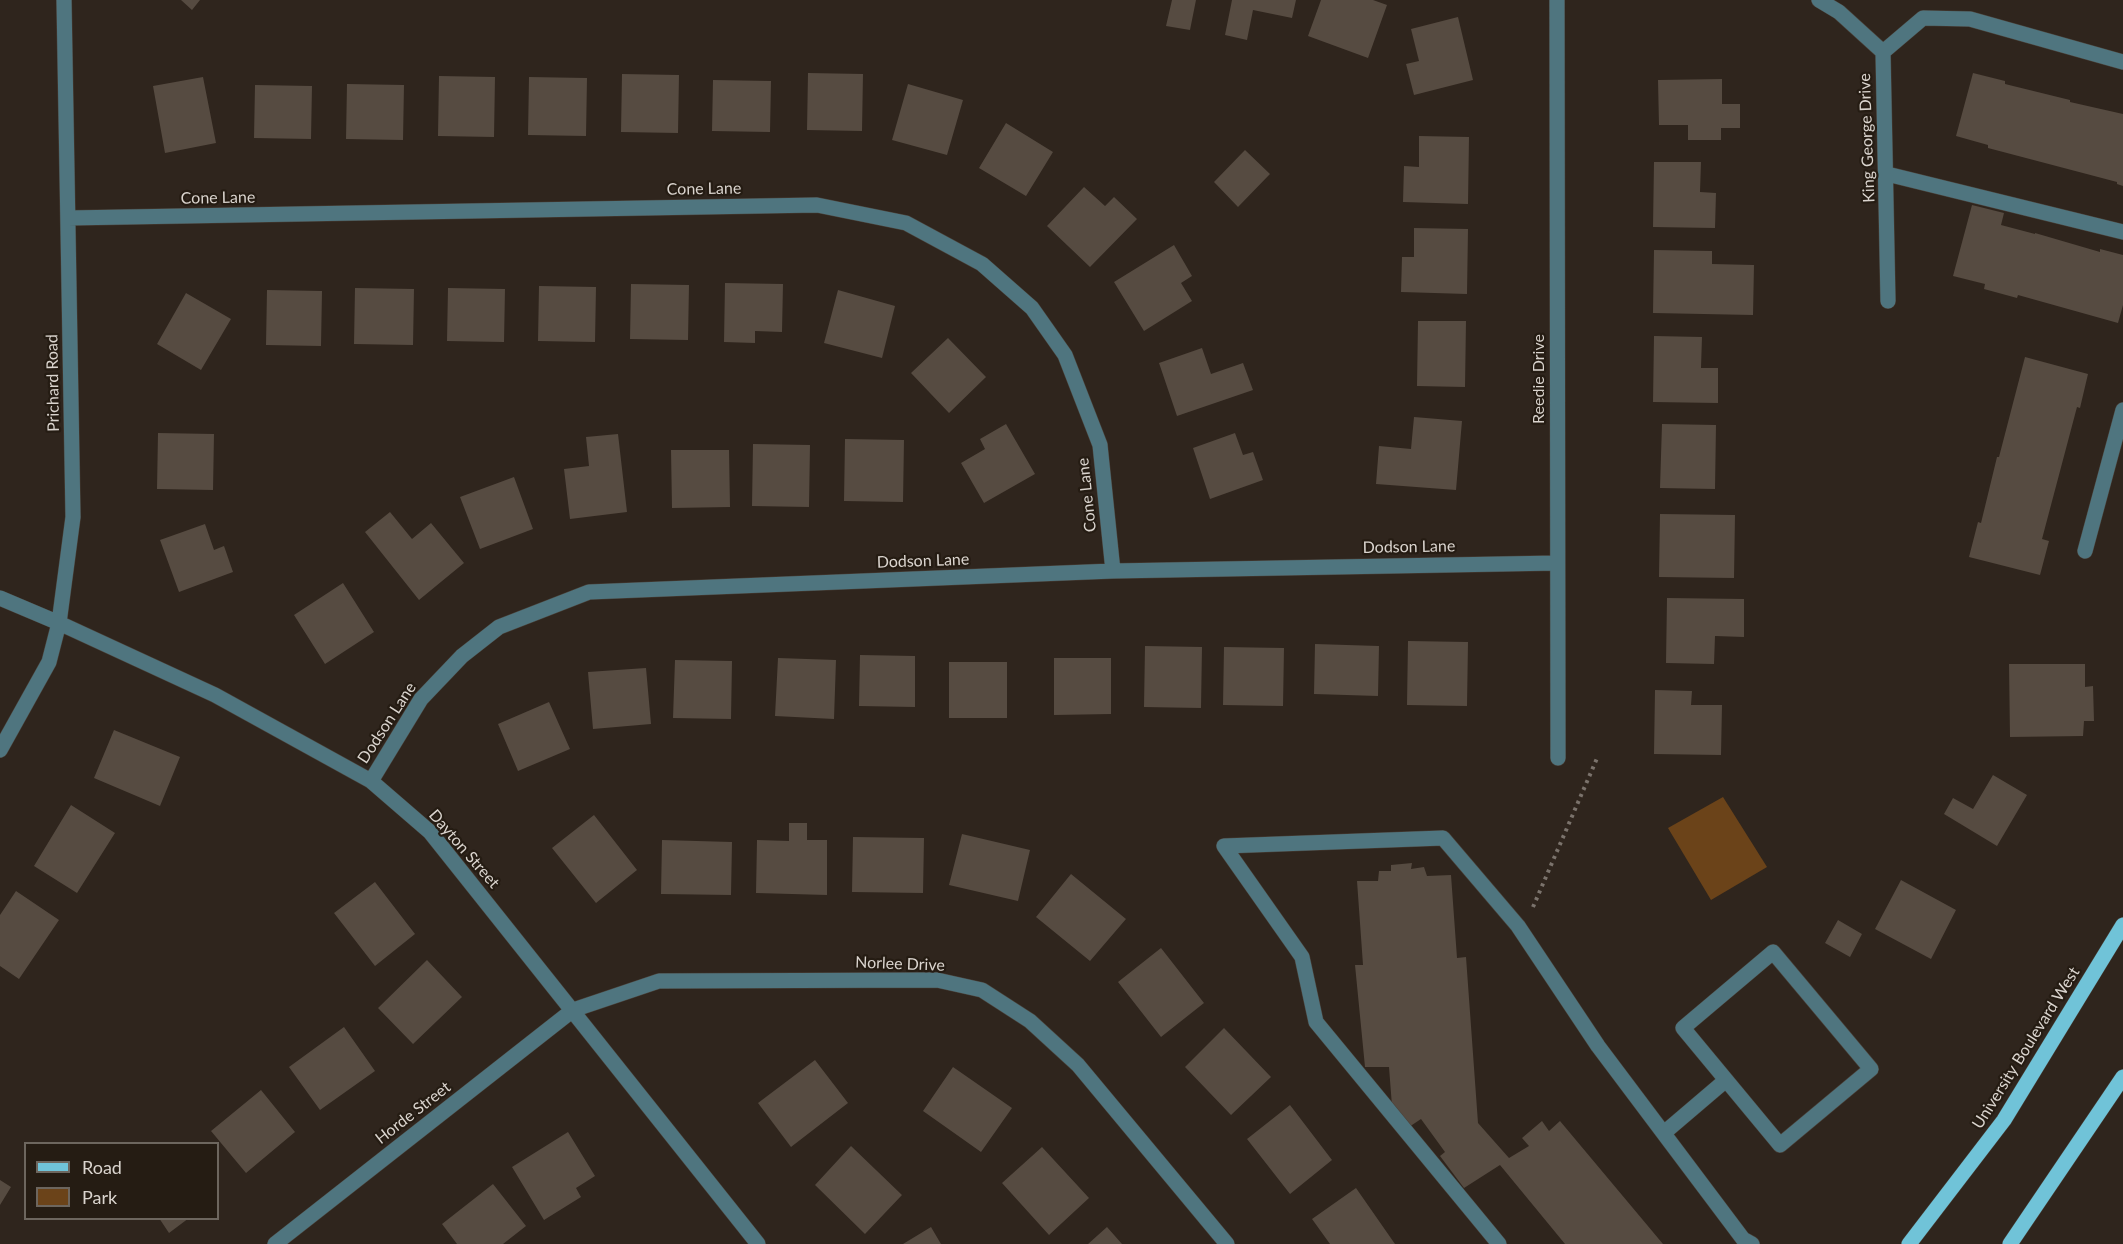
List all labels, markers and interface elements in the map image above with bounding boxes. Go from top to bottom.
street label: King George Drive [1855,73,1879,203]
street label: Cone Lane [667,179,741,199]
street label: Cone Lane [181,188,255,208]
street label: Prichard Road [43,334,63,432]
street label: Reedie Drive [1529,334,1549,424]
street label: Cone Lane [1074,457,1100,533]
street label: Dodson Lane [1363,537,1455,557]
street label: Dodson Lane [876,550,970,572]
street label: Dodson Lane [354,679,420,767]
street label: Dayton Street [425,806,503,892]
street label: Norlee Drive [855,953,945,975]
street label: University Boulevard West [1968,964,2084,1132]
street label: Horde Street [372,1078,454,1148]
legend [24,1142,219,1220]
text: Road [82,1156,122,1178]
text: Park [82,1186,117,1208]

